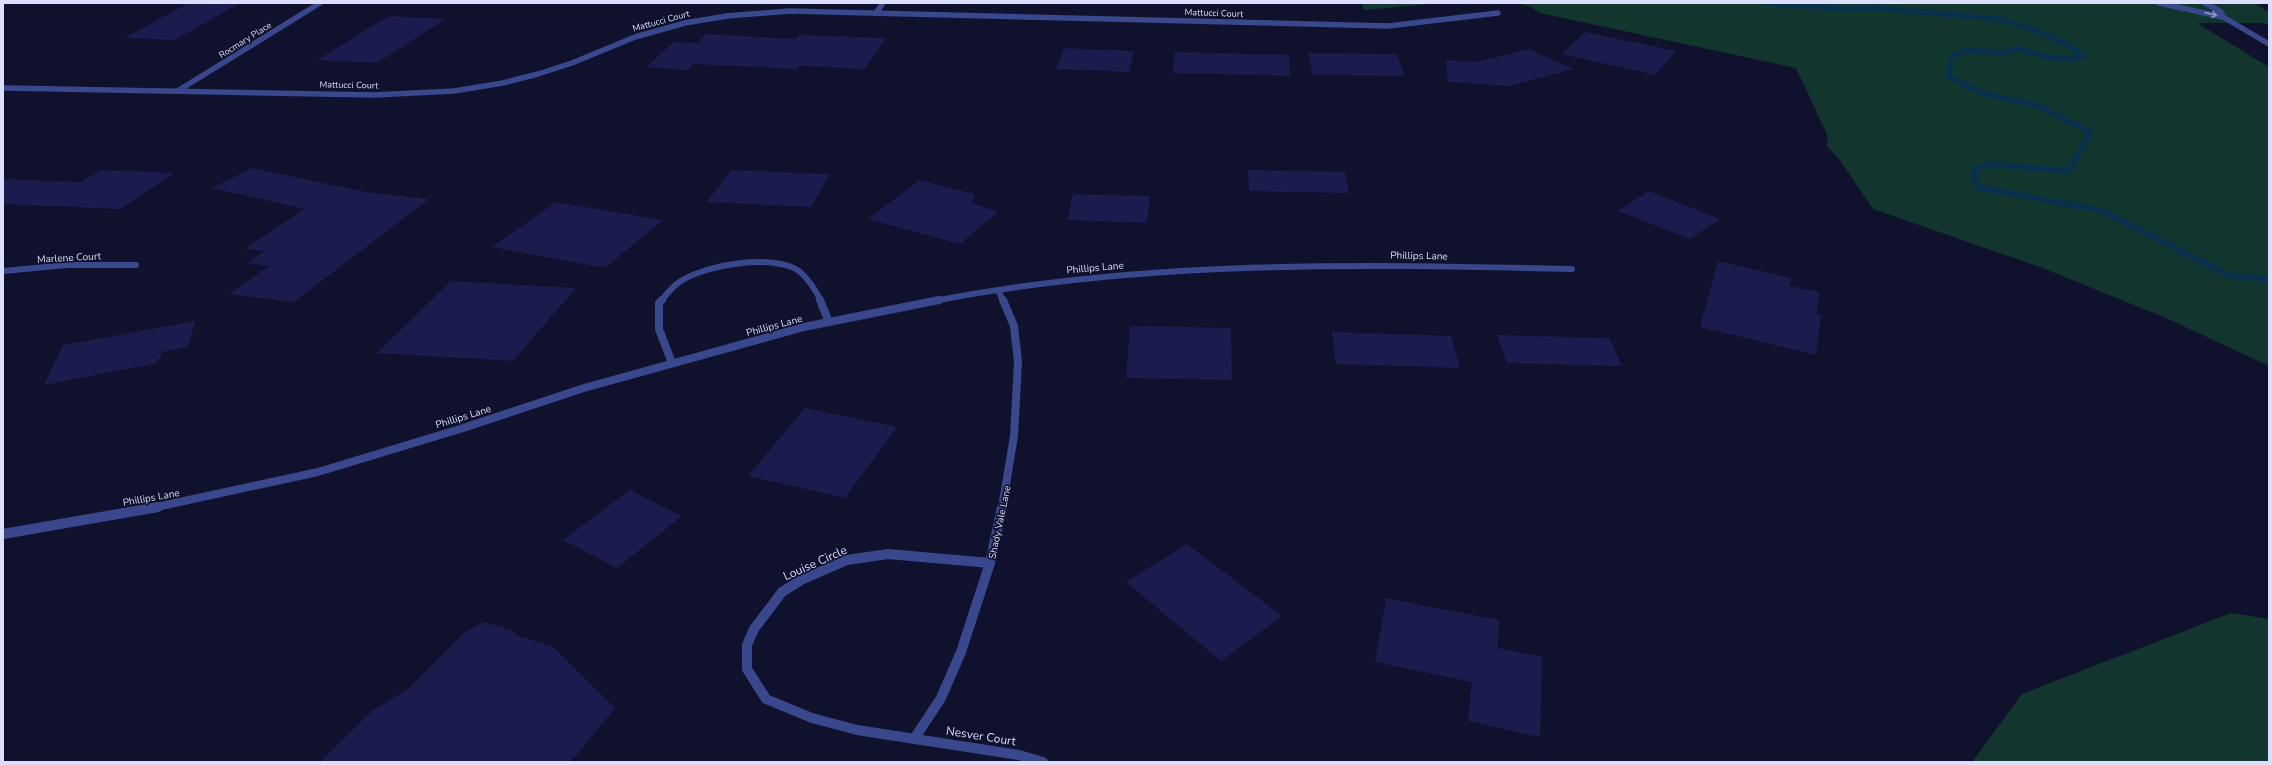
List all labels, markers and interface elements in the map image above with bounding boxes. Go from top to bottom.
street label: Mattucci Court [1184,6,1244,20]
street label: Mattucci Court [631,7,692,34]
one-way arrow [2204,11,2217,19]
street label: Rocmary Place [216,19,274,61]
street label: Mattucci Court [320,78,379,92]
street label: Phillips Lane [1390,248,1448,264]
street label: Marlene Court [37,249,102,267]
street label: Phillips Lane [1066,259,1124,277]
street label: Phillips Lane [745,312,804,340]
street label: Phillips Lane [434,402,493,432]
street label: Shady Vale Lane [985,484,1015,560]
street label: Phillips Lane [122,486,181,510]
street label: Louise Circle [780,542,850,584]
street label: Nesver Court [945,723,1018,750]

